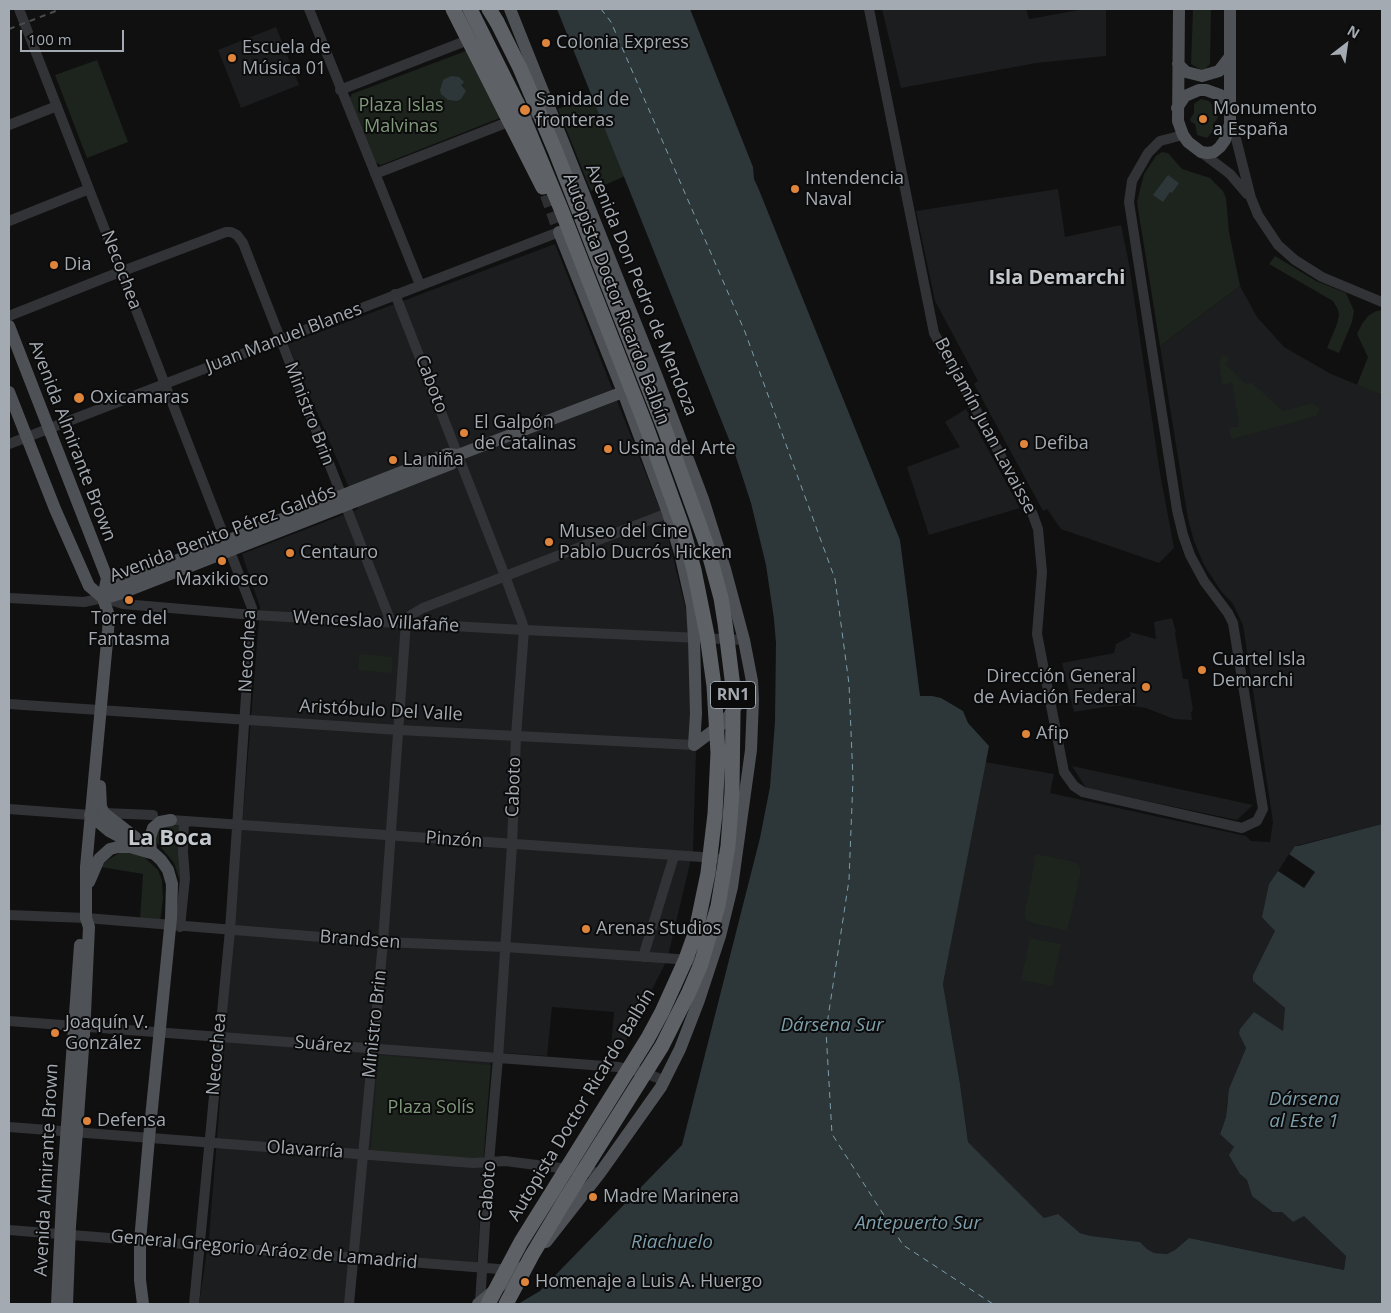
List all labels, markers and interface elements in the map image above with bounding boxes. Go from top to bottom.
scale bar [22,20,126,52]
north arrow [1321,20,1371,70]
text: N [1344,20,1363,43]
text: 100 m [28,29,72,49]
place label: Colonia Express [556,32,689,54]
place label: Escuela de Música 01 [242,37,331,80]
marker: Colonia Express [540,37,552,49]
marker: Escuela de Música 01 [226,52,238,64]
place label: Sanidad de fronteras [536,89,629,132]
park label: Plaza Islas Malvinas [358,95,444,138]
place label: Monumento a España [1213,98,1317,140]
marker: Sanidad de fronteras [518,103,532,117]
marker: Monumento a España [1197,113,1209,125]
street label: Avenida Don Pedro de Mendoza [580,161,702,419]
place label: Intendencia Naval [805,168,904,210]
street label: Autopista Doctor Ricardo Balbín [558,170,674,428]
marker: Intendencia Naval [789,183,801,195]
street label: Necochea [96,227,146,313]
place label: Dia [64,254,92,276]
marker: Dia [48,259,60,271]
district label: Isla Demarchi [989,266,1125,290]
street label: Juan Manuel Blanes [203,298,365,378]
street label: Benjamín Juan Lavaisse [929,334,1041,518]
street label: Avenida Almirante Brown [24,338,120,544]
street label: Caboto [410,352,452,416]
street label: Ministro Brin [279,359,339,469]
place label: Oxicamaras [90,387,189,409]
marker: Oxicamaras [72,391,86,405]
place label: El Galpón de Catalinas [474,412,576,454]
marker: El Galpón de Catalinas [458,427,470,439]
place label: Defiba [1034,433,1089,455]
place label: Usina del Arte [618,438,736,460]
marker: Defiba [1018,438,1030,450]
marker: Usina del Arte [602,443,614,455]
place label: La niña [403,449,464,471]
marker: La niña [387,454,399,466]
street label: Avenida Benito Pérez Galdós [107,481,339,587]
place label: Museo del Cine Pablo Ducrós Hicken [559,521,732,564]
marker: Museo del Cine Pablo Ducrós Hicken [543,536,555,548]
place label: Centauro [300,542,378,564]
marker: Centauro [284,547,296,559]
marker: Maxikiosco [216,555,228,567]
place label: Maxikiosco [175,569,269,591]
marker: Torre del Fantasma [123,594,135,606]
street label: Wenceslao Villafañe [292,607,460,637]
place label: Torre del Fantasma [88,608,170,650]
street label: Necochea [235,609,261,693]
place label: Cuartel Isla Demarchi [1212,649,1306,692]
marker: Cuartel Isla Demarchi [1196,664,1208,676]
place label: Dirección General de Aviación Federal [973,666,1136,709]
marker: Dirección General de Aviación Federal [1140,681,1152,693]
road number: RN1 [710,682,756,708]
street label: Aristóbulo Del Valle [299,696,463,726]
place label: Afip [1036,723,1069,745]
marker: Afip [1020,728,1032,740]
street label: Caboto [502,756,526,818]
district label: La Boca [128,826,212,852]
street label: Pinzón [425,827,483,853]
place label: Arenas Studios [596,918,721,940]
marker: Arenas Studios [580,923,592,935]
street label: Brandsen [319,926,401,954]
street label: Ministro Brin [359,969,391,1079]
street label: Autopista Doctor Ricardo Balbín [504,985,660,1225]
place label: Joaquín V. González [65,1012,148,1054]
street label: Necochea [203,1012,231,1096]
water label: Dársena Sur [780,1015,884,1037]
marker: Joaquín V. González [49,1027,61,1039]
street label: Suárez [294,1032,352,1058]
street label: Avenida Almirante Brown [31,1063,63,1277]
water label: Dársena al Este 1 [1269,1089,1339,1133]
park label: Plaza Solís [388,1097,474,1119]
place label: Defensa [97,1110,166,1132]
marker: Defensa [81,1115,93,1127]
street label: Olavarría [266,1137,344,1163]
street label: Caboto [475,1160,501,1222]
place label: Madre Marinera [603,1186,739,1208]
marker: Madre Marinera [587,1191,599,1203]
water label: Antepuerto Sur [855,1213,981,1235]
street label: General Gregorio Aráoz de Lamadrid [110,1226,418,1274]
water label: Riachuelo [631,1232,713,1254]
place label: Homenaje a Luis A. Huergo [535,1271,762,1293]
marker: Homenaje a Luis A. Huergo [519,1276,531,1288]

